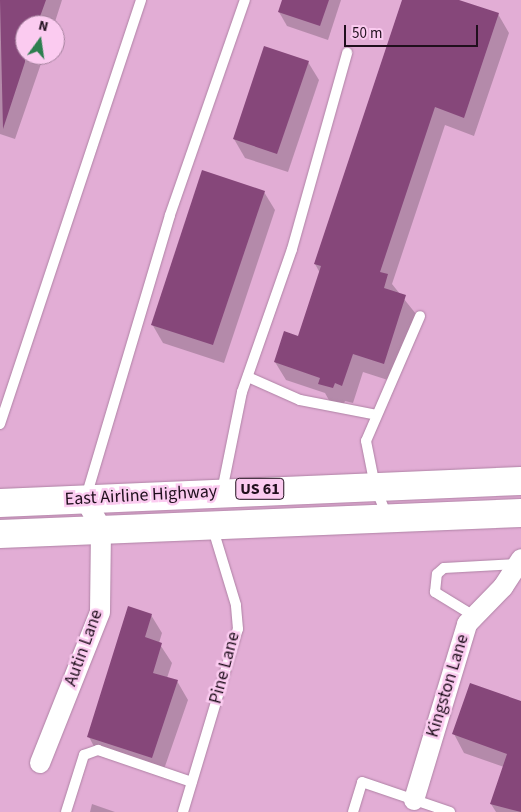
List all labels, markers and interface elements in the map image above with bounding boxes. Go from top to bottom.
north arrow [15,15,65,65]
scale bar [346,15,480,47]
text: N [36,16,50,37]
text: 50 m [352,23,382,44]
road number: US 61 [235,476,285,502]
street label: East Airline Highway [64,481,218,511]
street label: Autin Lane [60,607,108,689]
street label: Pine Lane [205,630,245,706]
street label: Kingston Lane [422,632,474,740]

